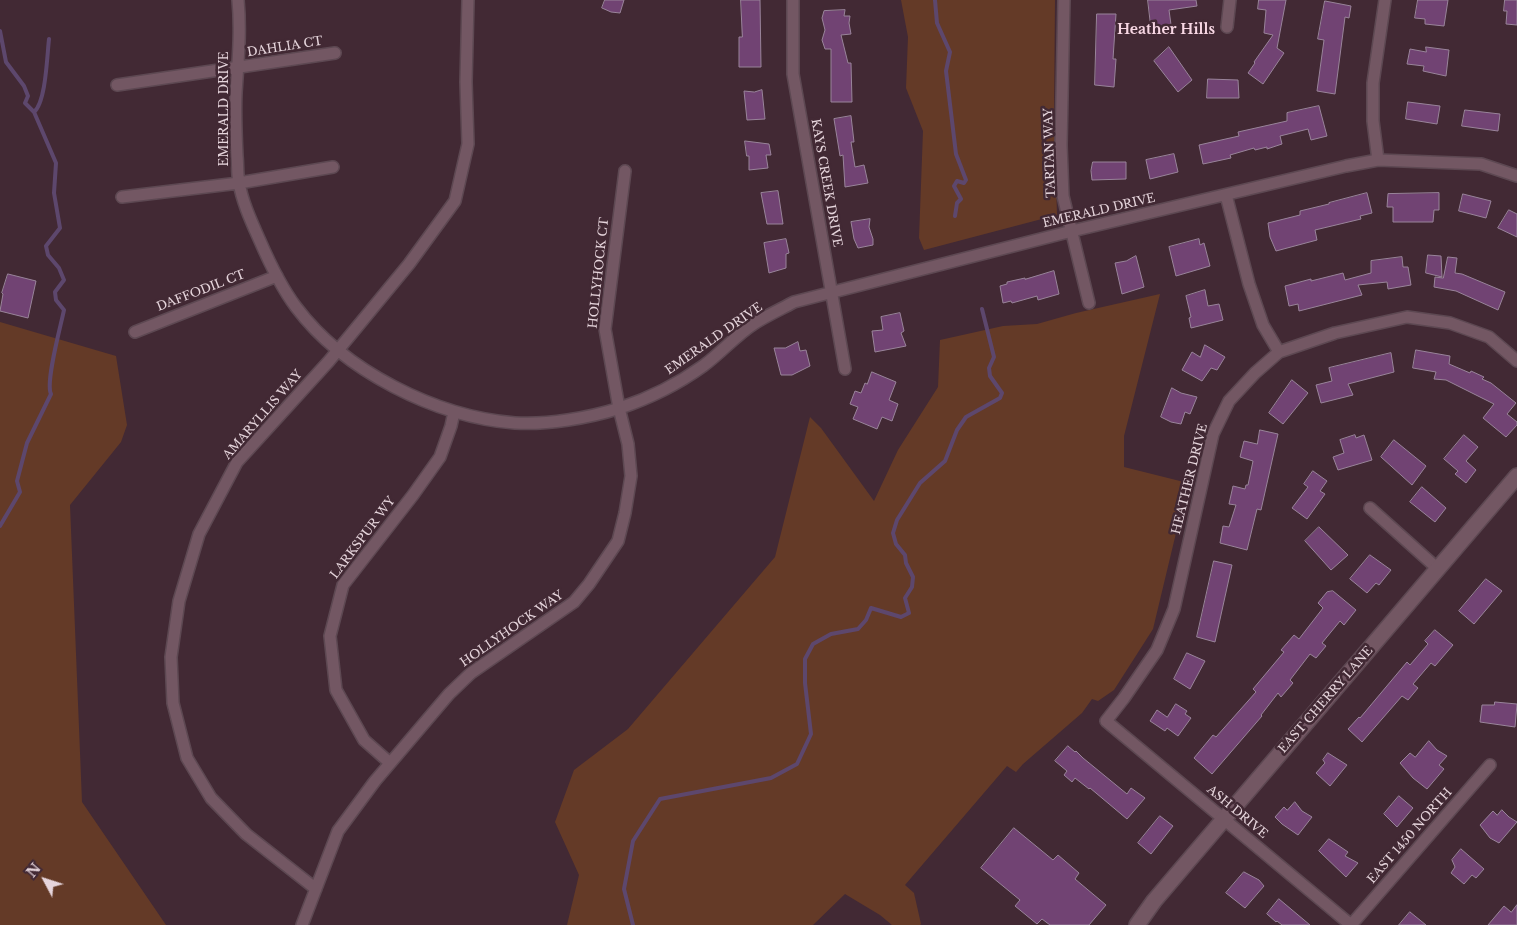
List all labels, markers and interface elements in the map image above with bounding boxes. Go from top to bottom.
district label: Heather Hills [1117,22,1215,38]
street label: DAHLIA CT [246,34,324,60]
street label: EMERALD DRIVE [218,51,232,167]
street label: TARTAN WAY [1041,108,1059,198]
street label: KAYS CREEK DRIVE [808,118,844,248]
street label: EMERALD DRIVE [1041,191,1157,231]
street label: HOLLYHOCK CT [586,217,612,329]
street label: DAFFODIL CT [155,267,247,315]
street label: EMERALD DRIVE [663,300,765,378]
street label: AMARYLLIS WAY [220,367,306,463]
street label: HEATHER DRIVE [1169,422,1211,536]
street label: LARKSPUR WY [327,494,399,582]
street label: HOLLYHOCK WAY [458,588,566,670]
street label: EAST CHERRY LANE [1276,644,1376,756]
street label: ASH DRIVE [1204,783,1270,841]
street label: EAST 1450 NORTH [1365,785,1455,887]
north arrow [20,855,70,905]
text: N [22,860,45,881]

